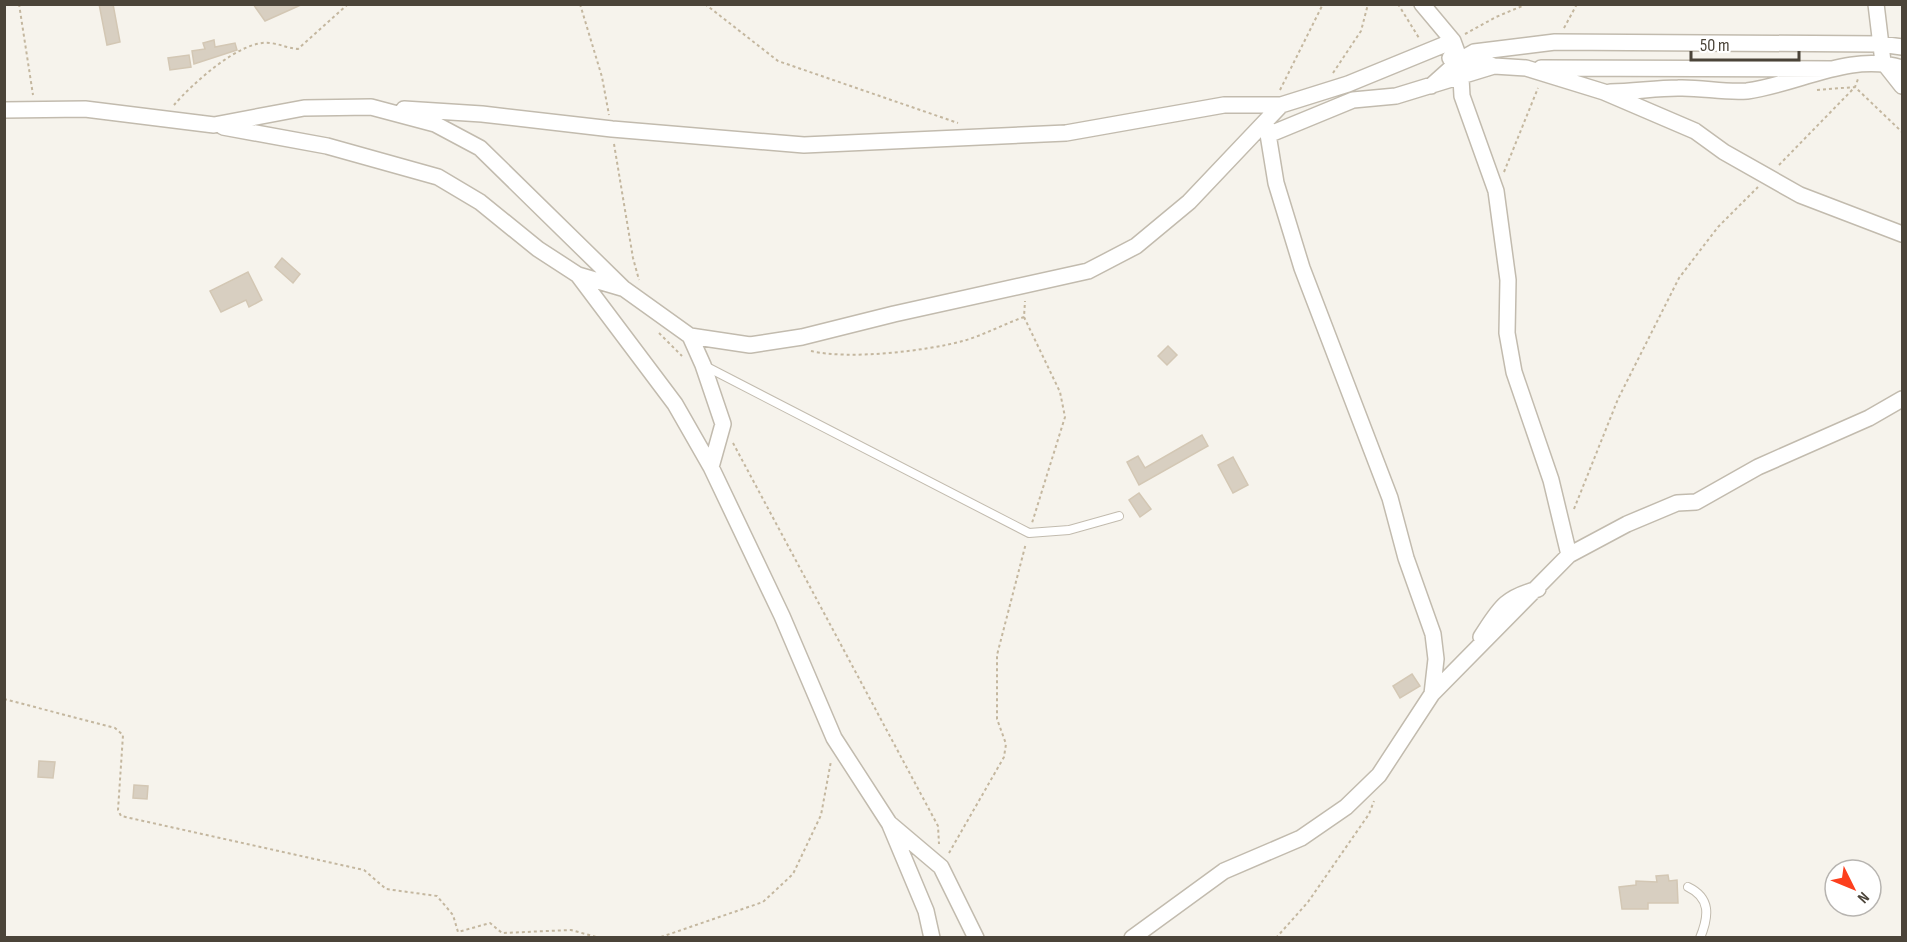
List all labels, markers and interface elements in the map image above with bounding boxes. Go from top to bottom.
scale bar [1691,24,1799,62]
text: 50 m [1700,35,1730,56]
north arrow [1823,858,1883,918]
text: N [1853,888,1873,907]

